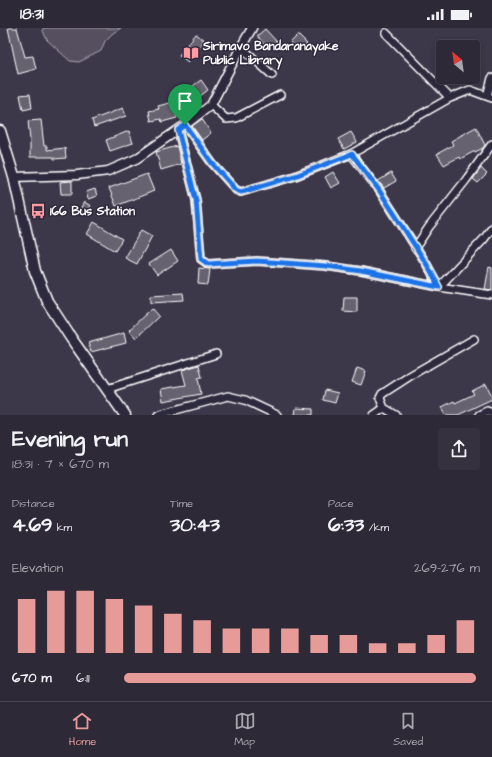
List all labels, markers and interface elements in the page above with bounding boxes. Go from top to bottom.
text: 18:31 [20,4,44,25]
place label: Sirimavo Bandaranayake Public Library [202,38,339,70]
north arrow [436,40,480,84]
map controls [436,40,480,84]
library icon: Sirimavo Bandaranayake Public Library [182,44,200,62]
pin [168,84,202,125]
icon: arrive [174,90,196,112]
bus stop icon: 166 Bus Station [29,202,47,220]
place label: 166 Bus Station [50,203,135,220]
text: Evening run [12,424,128,455]
button: share [438,428,480,470]
text: 18:31 · 7 × 670 m [12,455,109,473]
text: Distance [12,496,55,511]
text: Time [170,496,193,511]
text: Pace [328,496,354,511]
text: 4.69 [12,511,52,539]
text: 30:43 [170,511,220,539]
text: 6:33 [328,511,364,539]
text: km [52,520,72,535]
text: /km [364,520,389,535]
text: Elevation [12,559,63,577]
text: 269–276 m [414,559,480,577]
text: 670 m [12,669,52,687]
text: 6:11 [76,669,90,687]
tab: Home [69,710,96,749]
tab: Map [234,710,256,749]
tab: Saved [393,710,423,749]

